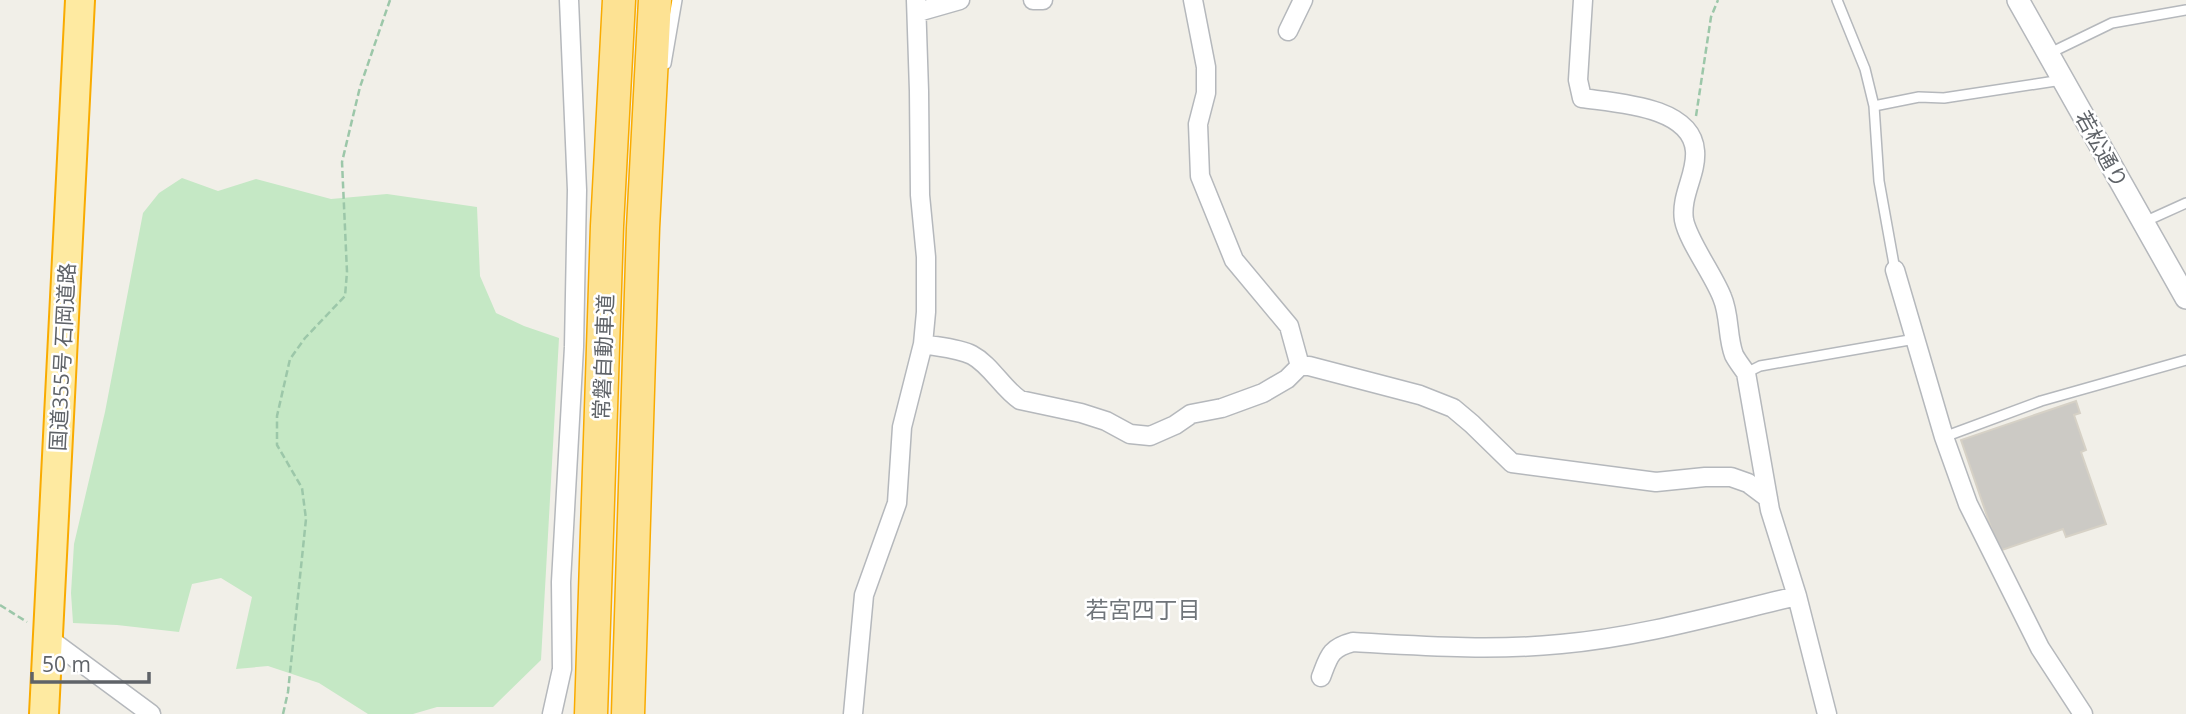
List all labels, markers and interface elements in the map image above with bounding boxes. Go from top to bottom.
street label: 若松通り [2069,105,2135,193]
street label: 国道355号 石岡道路 [43,262,81,452]
street label: 常磐自動車道 [587,294,619,420]
district label: 若宮四丁目 [1086,593,1201,625]
scale bar [32,640,149,684]
text: 50 m [42,650,91,678]

